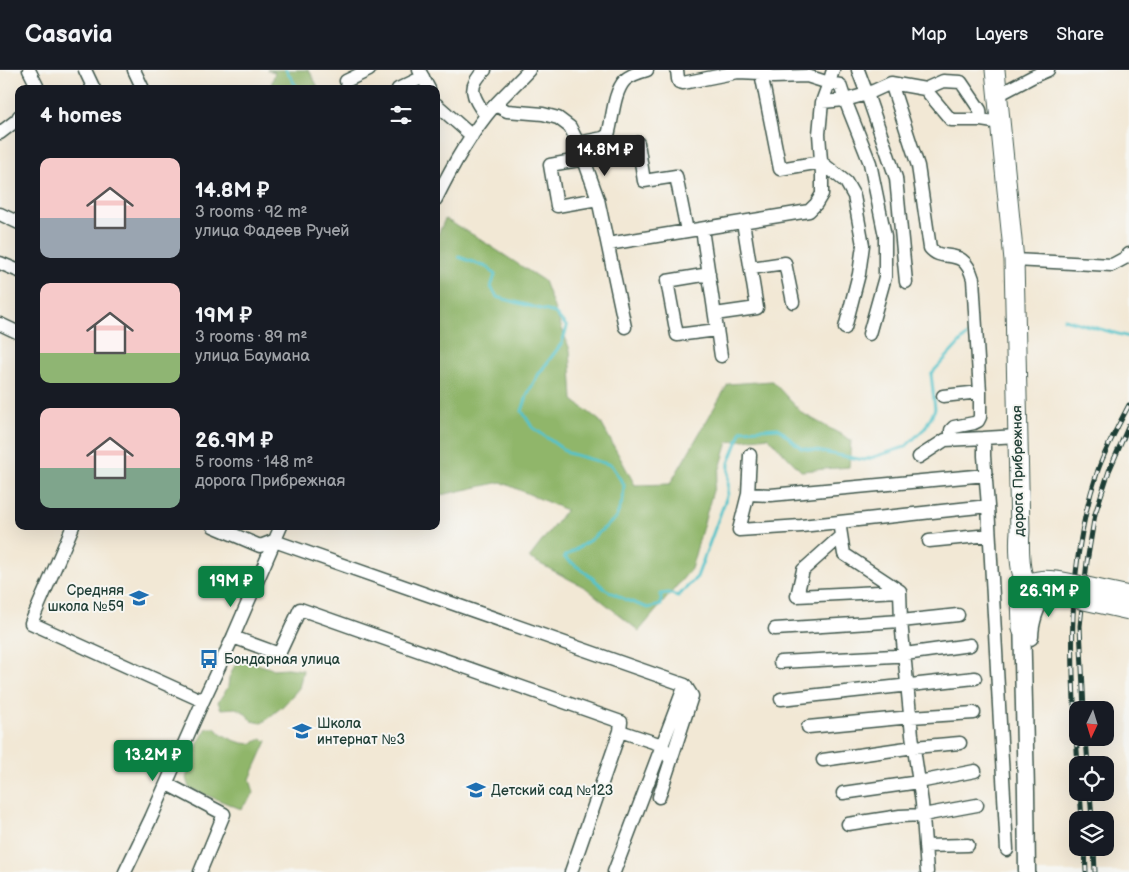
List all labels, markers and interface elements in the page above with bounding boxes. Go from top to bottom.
text: Casavia [25,20,112,49]
text: Map [911,24,947,45]
text: Layers [975,24,1028,45]
text: Share [1056,24,1104,45]
icon: filters [387,101,415,129]
text: 4 homes [40,103,122,128]
pin: 14.8M ₽ [559,134,651,177]
text: 14.8M ₽ [577,141,633,160]
icon: home [80,178,140,238]
text: 14.8M ₽ [195,178,269,203]
text: 3 rooms · 92 m² [195,203,308,222]
text: улица Фадеев Ручей [195,222,349,241]
icon: home [80,303,140,363]
text: 19M ₽ [195,303,252,328]
text: 3 rooms · 89 m² [195,328,307,347]
text: улица Баумана [195,347,310,366]
street label: дорога Прибрежная [1008,405,1028,537]
icon: home [80,428,140,488]
text: 26.9M ₽ [195,428,273,453]
text: 5 rooms · 148 m² [195,453,313,472]
text: дорога Прибрежная [195,472,345,491]
pin: 19M ₽ [196,566,266,608]
text: 19M ₽ [209,572,253,591]
pin: 26.9M ₽ [1003,576,1095,618]
place label: Средняя школа №59 [48,582,124,615]
text: 26.9M ₽ [1019,582,1079,601]
school or university icon: Средняя школа №59 [128,587,150,609]
bus stop icon: Бондарная улица [198,648,220,670]
place label: Бондарная улица [224,651,341,668]
north arrow [1069,701,1114,746]
map controls [1069,701,1114,856]
place label: Школа интернат №3 [317,715,405,748]
school or university icon: Школа интернат №3 [291,720,313,742]
pin: 13.2M ₽ [107,740,199,782]
text: 13.2M ₽ [125,746,181,765]
button: locate [1069,756,1114,801]
school or university icon: Детский сад №123 [465,779,487,801]
place label: Детский сад №123 [491,782,613,799]
button: layers [1069,811,1114,856]

